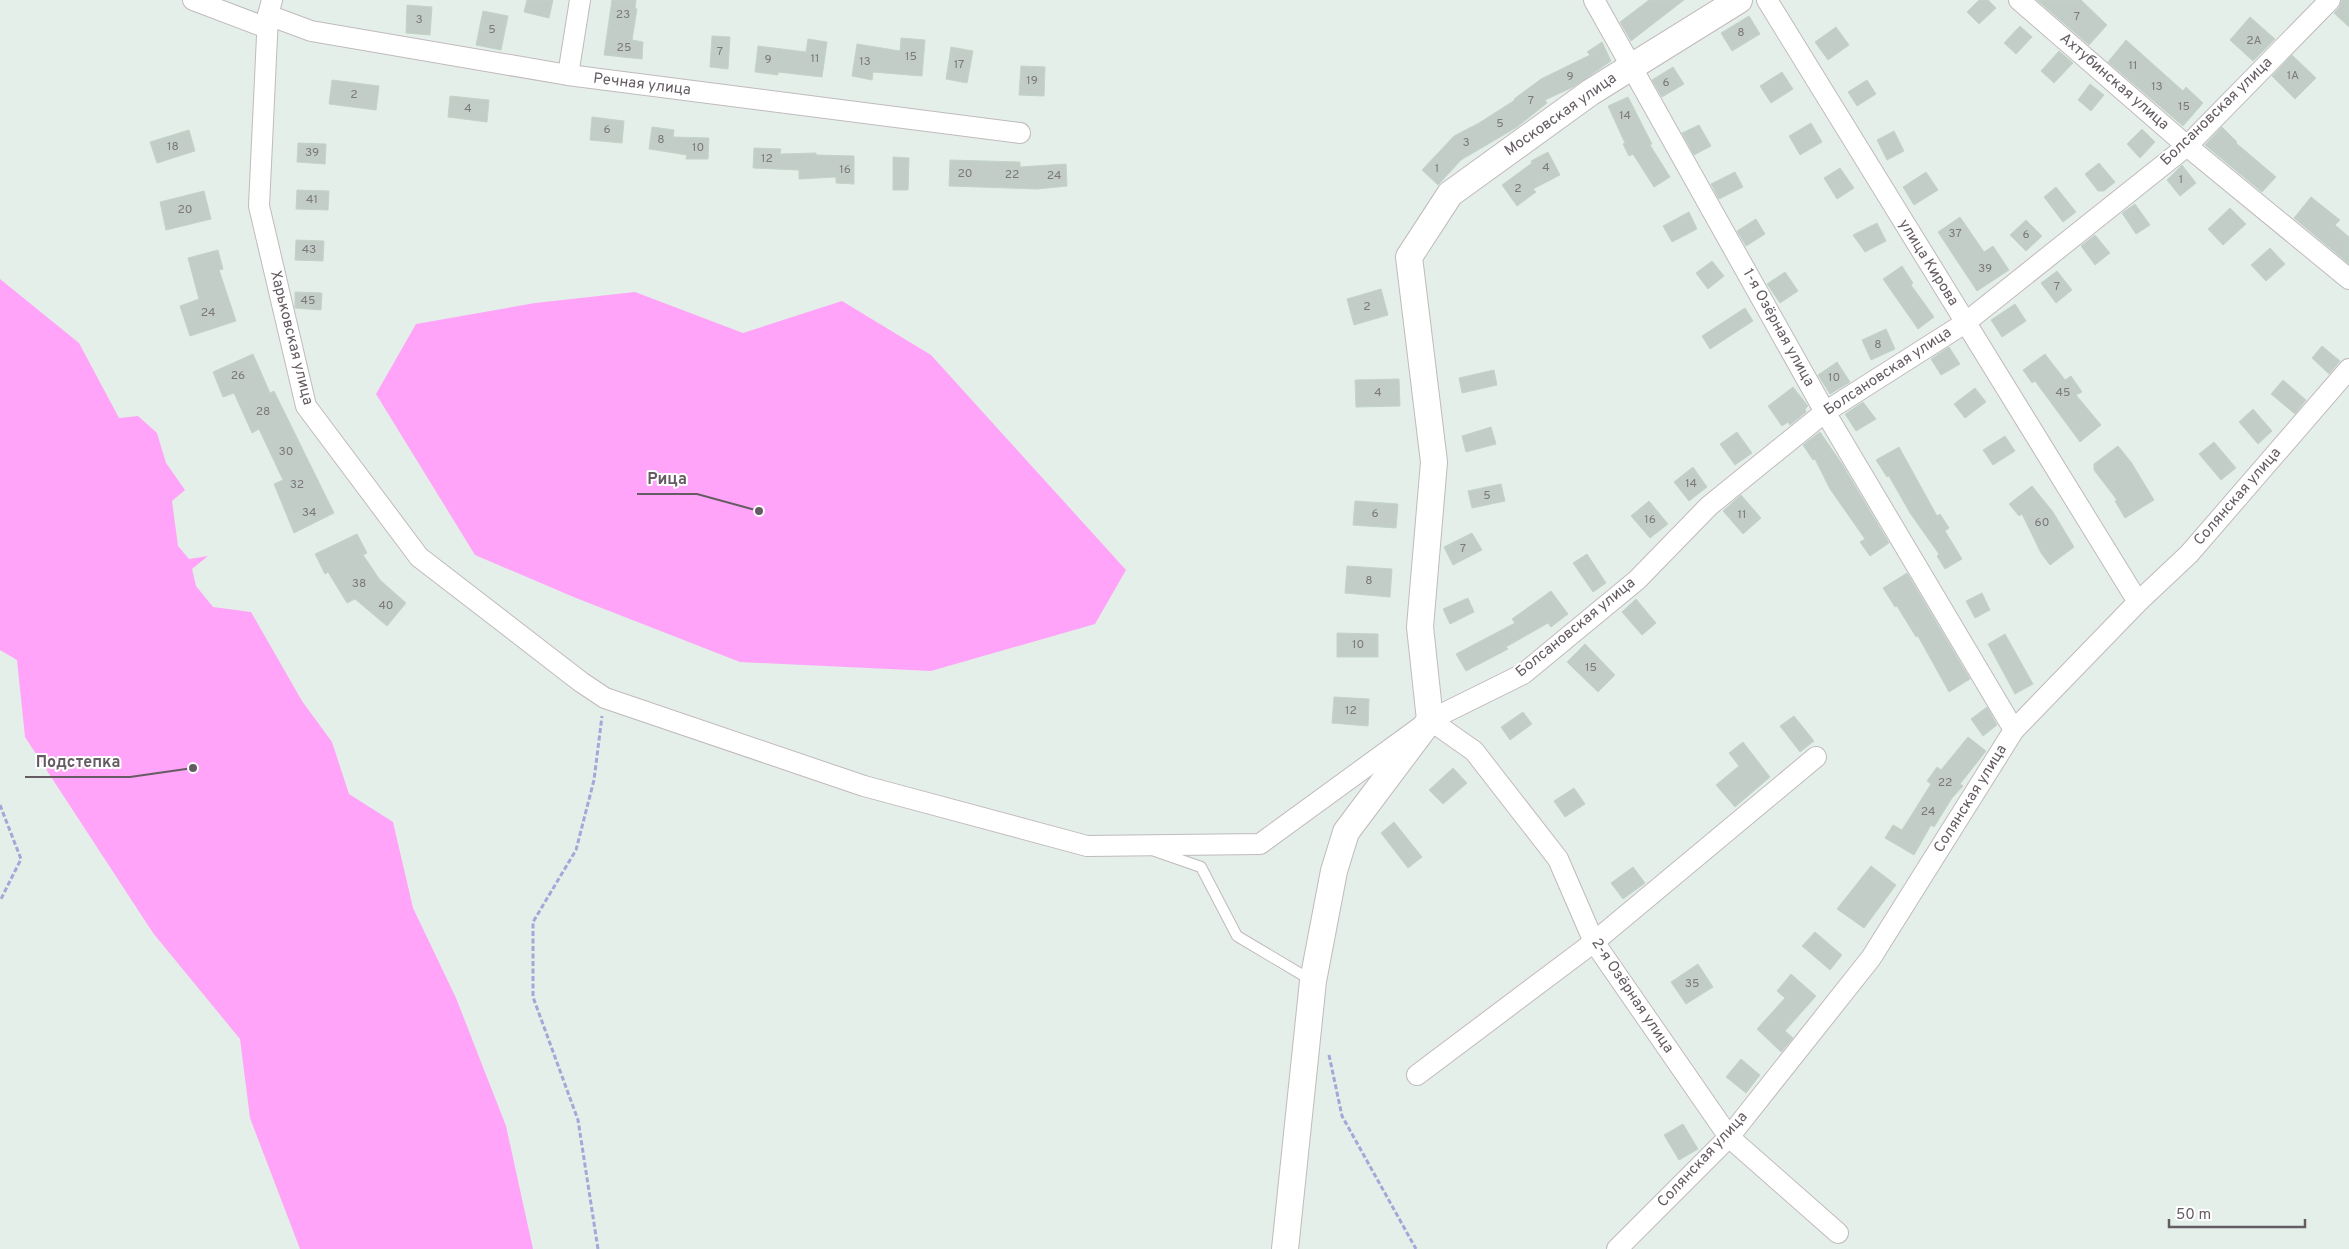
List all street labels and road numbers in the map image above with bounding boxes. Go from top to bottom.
street label: Ахтубинская улица [2055,29,2173,135]
street label: Болсановская улица [2157,54,2277,170]
street label: Московская улица [1501,69,1621,161]
street label: Речная улица [592,70,692,100]
street label: улица Кирова [1894,216,1962,310]
street label: 1-я Озёрная улица [1738,266,1818,390]
street label: Харьковская улица [265,269,317,407]
street label: Болсановская улица [1821,324,1955,420]
street label: Солянская улица [2190,444,2286,550]
street label: Болсановская улица [1512,574,1640,682]
street label: Солянская улица [1930,741,2012,857]
street label: 2-я Озёрная улица [1586,935,1678,1057]
street label: Солянская улица [1654,1108,1752,1212]

